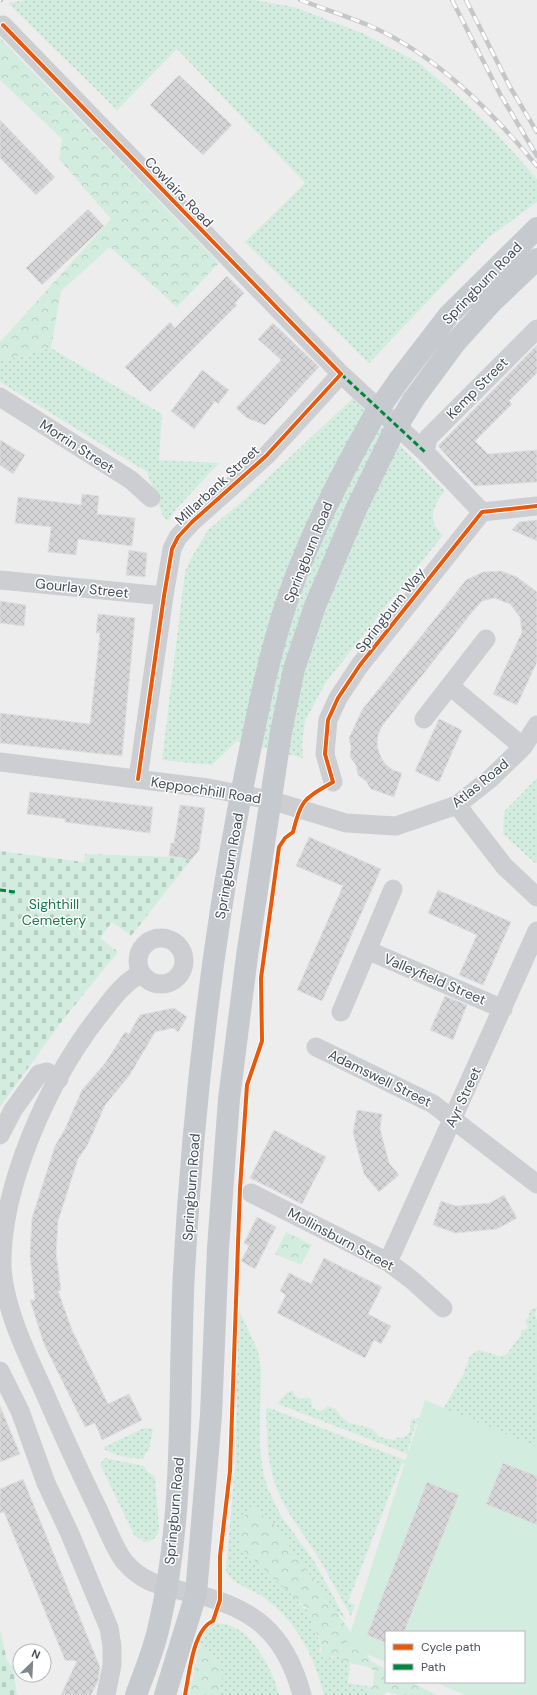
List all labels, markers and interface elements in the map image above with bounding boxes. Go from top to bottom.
street label: Cowlairs Road [141,153,217,231]
street label: Springburn Road [438,238,526,328]
street label: Kemp Street [442,353,512,423]
street label: Morrin Street [36,415,118,477]
street label: Millarbank Street [171,441,263,529]
street label: Springburn Road [280,499,336,605]
street label: Springburn Way [351,564,429,656]
street label: Gourlay Street [34,574,130,602]
street label: Atlas Road [448,755,512,811]
street label: Keppochhill Road [150,772,262,808]
street label: Springburn Road [211,811,247,921]
park label: Sighthill Cemetery [22,895,86,929]
street label: Valleyfield Street [381,949,489,1009]
street label: Adamswell Street [325,1045,435,1111]
street label: Ayr Street [441,1064,485,1130]
street label: Springburn Road [178,1133,204,1241]
street label: Mollinsburn Street [285,1203,397,1275]
street label: Springburn Road [160,1457,188,1565]
legend [385,1631,525,1683]
text: Cycle path [421,1639,481,1655]
north arrow [12,1643,52,1683]
text: N [30,1646,43,1662]
text: Path [421,1659,446,1675]

